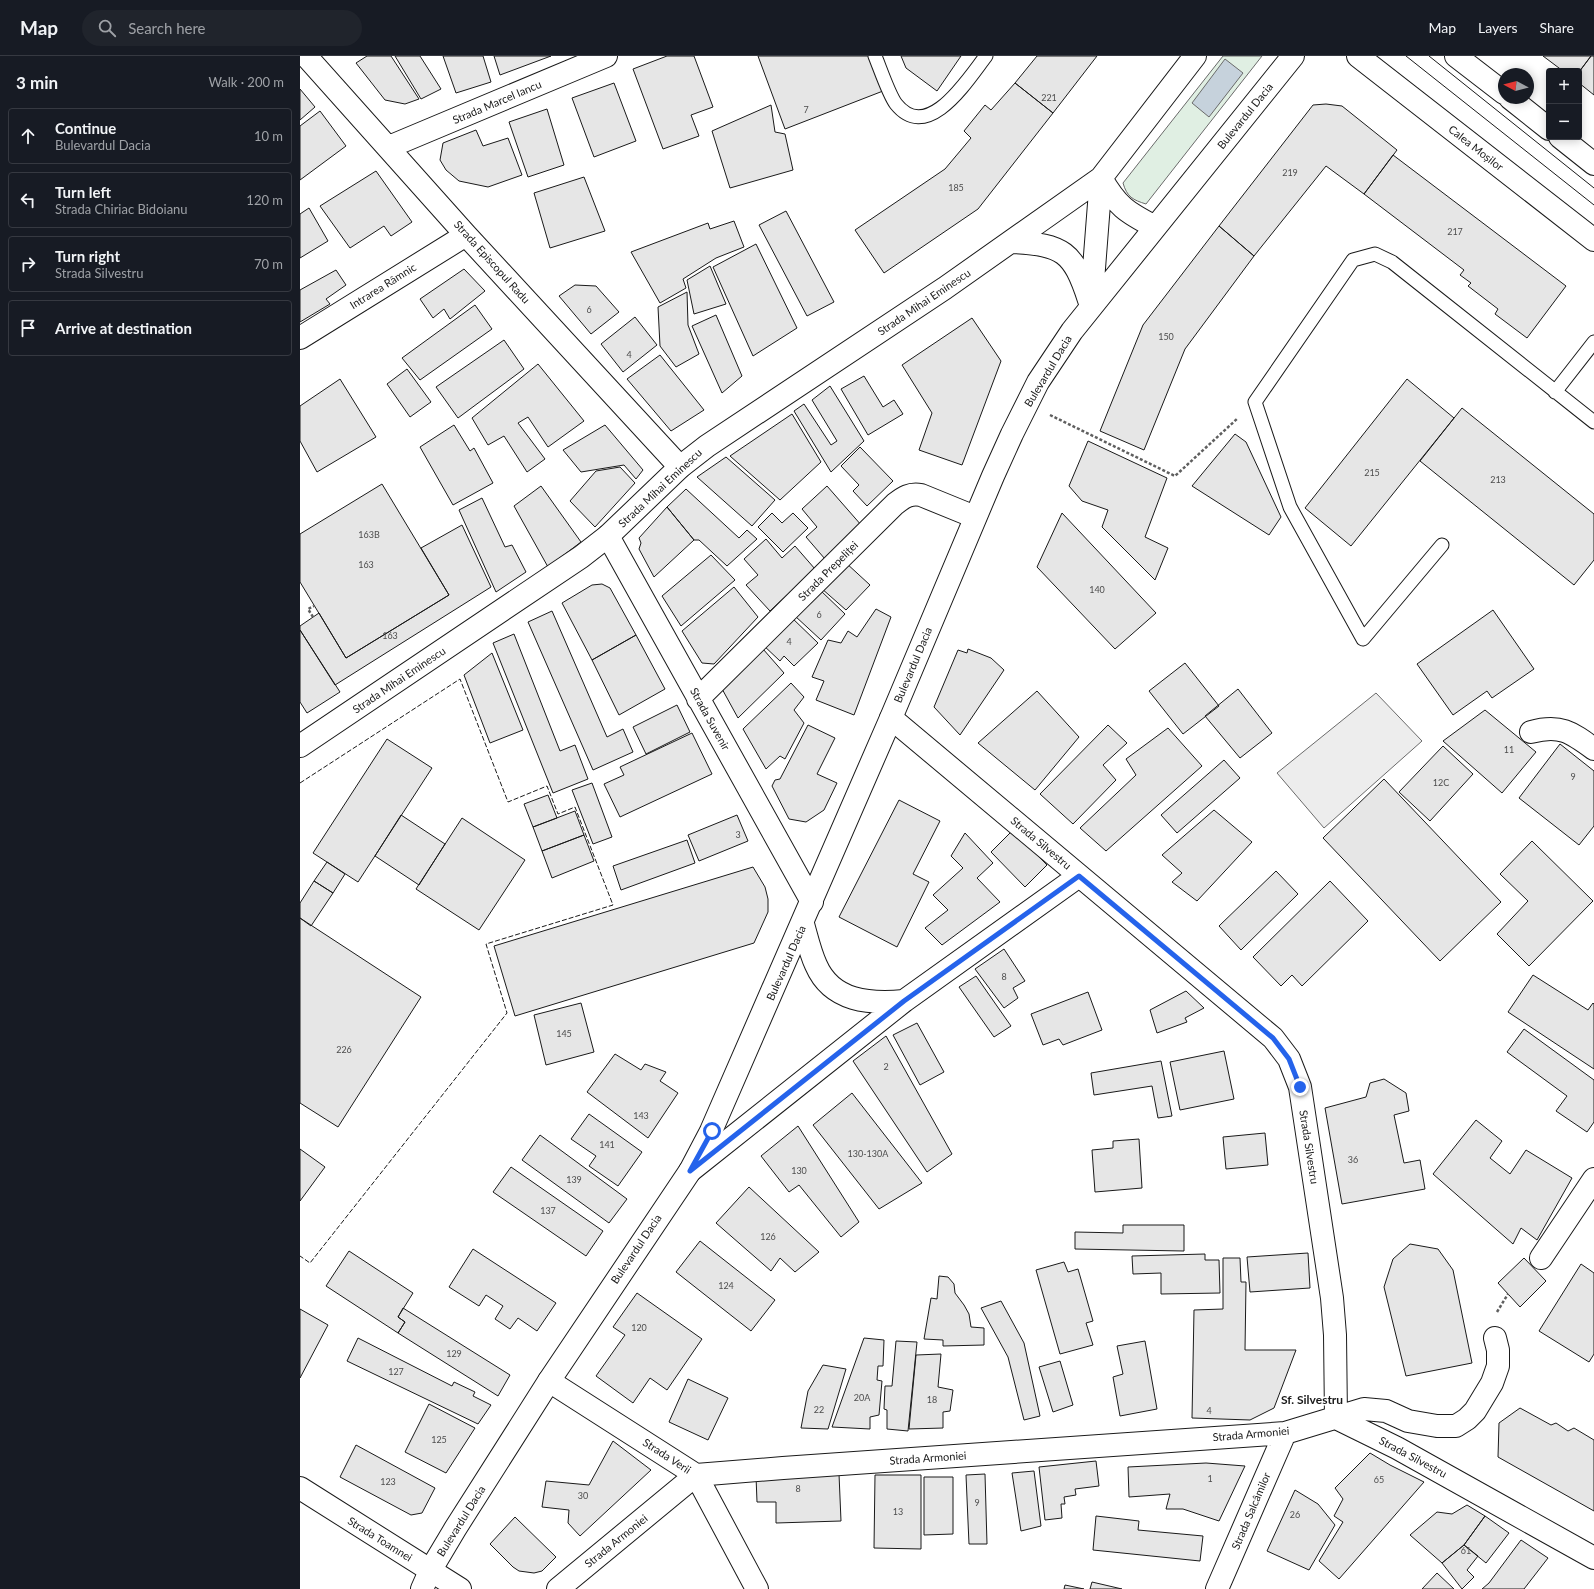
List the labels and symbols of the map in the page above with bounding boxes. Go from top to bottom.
north arrow [1498,68,1534,104]
street label: Strada Marcel Iancu [451,77,543,126]
street label: Bulevardul Dacia [1214,80,1275,151]
house number: 221 [1041,92,1057,103]
house number: 7 [803,104,809,115]
street label: Calea Moșilor [1446,122,1506,173]
house number: 219 [1282,167,1298,178]
house number: 185 [948,182,964,193]
street label: Strada Episcopul Radu [452,218,533,306]
house number: 217 [1447,226,1463,237]
street label: Intrarea Râmnic [347,260,418,311]
street label: Strada Mihai Eminescu [875,266,973,338]
house number: 6 [586,304,592,315]
house number: 150 [1158,331,1174,342]
street label: Bulevardul Dacia [1021,333,1074,409]
house number: 4 [626,349,632,360]
street label: Strada Mihai Eminescu [615,446,704,530]
house number: 215 [1364,467,1380,478]
house number: 213 [1490,474,1506,485]
house number: 163B [358,529,380,540]
street label: Strada Prepeliței [795,538,860,603]
house number: 163 [358,559,374,570]
house number: 140 [1089,584,1105,595]
house number: 6 [816,609,822,620]
street label: Bulevardul Dacia [891,625,934,705]
house number: 163 [382,630,398,641]
house number: 4 [786,636,792,647]
street label: Strada Mihai Eminescu [350,644,448,716]
street label: Strada Suvenir [688,685,733,752]
house number: 11 [1504,744,1514,755]
house number: 9 [1570,771,1576,782]
house number: 12C [1433,777,1449,788]
street label: Strada Silvestru [1008,814,1074,872]
house number: 3 [735,829,741,840]
street label: Bulevardul Dacia [763,923,808,1002]
house number: 8 [1001,971,1007,982]
house number: 145 [556,1028,572,1039]
house number: 226 [336,1044,352,1055]
house number: 2 [883,1061,889,1072]
route end [1291,1078,1309,1096]
street label: Strada Silvestru [1297,1109,1322,1185]
house number: 143 [633,1110,649,1121]
route start [703,1122,721,1140]
house number: 141 [599,1139,615,1150]
house number: 130-130A [848,1148,889,1159]
house number: 36 [1348,1154,1358,1165]
house number: 130 [791,1165,807,1176]
house number: 139 [566,1174,582,1185]
house number: 137 [540,1205,556,1216]
street label: Bulevardul Dacia [608,1212,664,1286]
house number: 126 [760,1231,776,1242]
house number: 124 [718,1280,734,1291]
house number: 120 [631,1322,647,1333]
house number: 129 [446,1348,462,1359]
house number: 127 [388,1366,404,1377]
house number: 20A [854,1392,871,1403]
district label: Sf. Silvestru [1281,1392,1343,1407]
house number: 18 [927,1394,937,1405]
house number: 22 [814,1404,824,1415]
house number: 4 [1206,1405,1212,1416]
street label: Strada Armoniei [1212,1424,1290,1443]
street label: Strada Silvestru [1377,1433,1449,1480]
house number: 125 [431,1434,447,1445]
street label: Strada Verii [641,1435,694,1476]
street label: Strada Armoniei [889,1448,967,1467]
street label: Strada Salcâmilor [1228,1470,1273,1551]
house number: 1 [1207,1473,1213,1484]
house number: 65 [1374,1474,1384,1485]
house number: 123 [380,1476,396,1487]
street label: Bulevardul Dacia [434,1483,488,1559]
house number: 8 [795,1483,801,1494]
house number: 30 [578,1490,588,1501]
house number: 9 [974,1497,980,1508]
house number: 13 [893,1506,903,1517]
house number: 26 [1290,1509,1300,1520]
street label: Strada Armoniei [582,1511,650,1570]
street label: Strada Toamnei [346,1514,415,1564]
house number: 61 [1461,1545,1471,1556]

